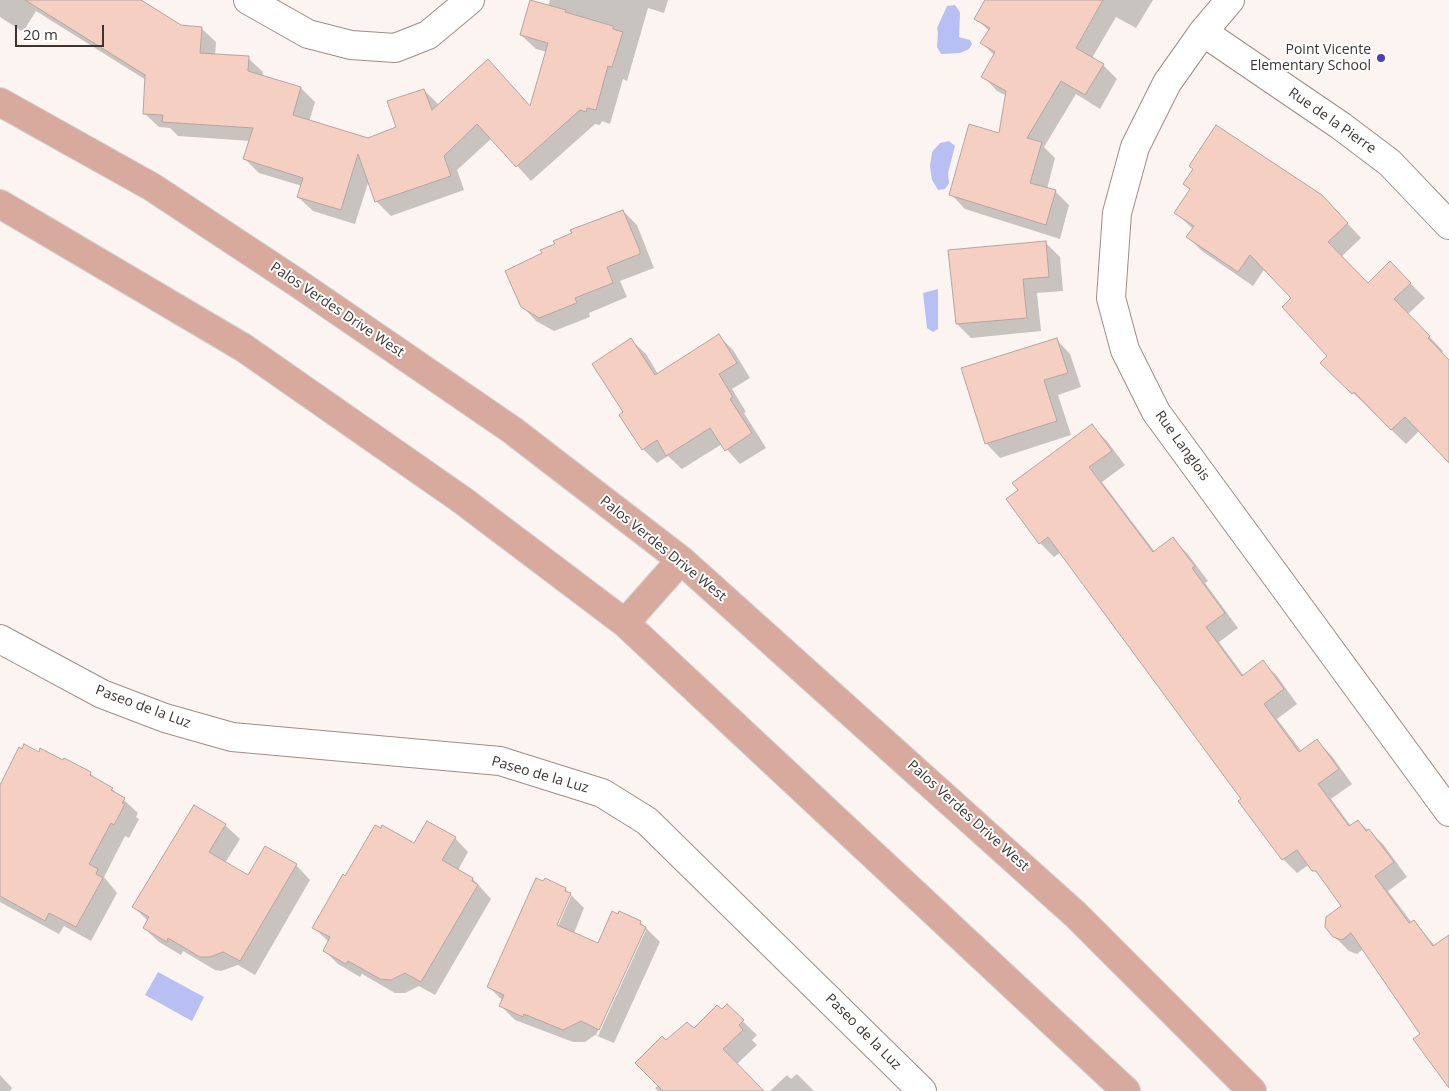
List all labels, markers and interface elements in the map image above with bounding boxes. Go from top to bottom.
scale bar [18,15,106,47]
text: 20 m [23,24,58,44]
place label: Point Vicente Elementary School [1250,42,1371,74]
marker: Point Vicente Elementary School [1375,52,1387,64]
street label: Rue de la Pierre [1285,85,1379,157]
street label: Palos Verdes Drive West [267,259,407,361]
street label: Rue Langlois [1151,408,1213,484]
street label: Palos Verdes Drive West [597,493,729,605]
street label: Paseo de la Luz [93,682,193,732]
street label: Paseo de la Luz [489,753,591,797]
street label: Palos Verdes Drive West [904,757,1032,875]
street label: Paseo de la Luz [822,991,904,1073]

